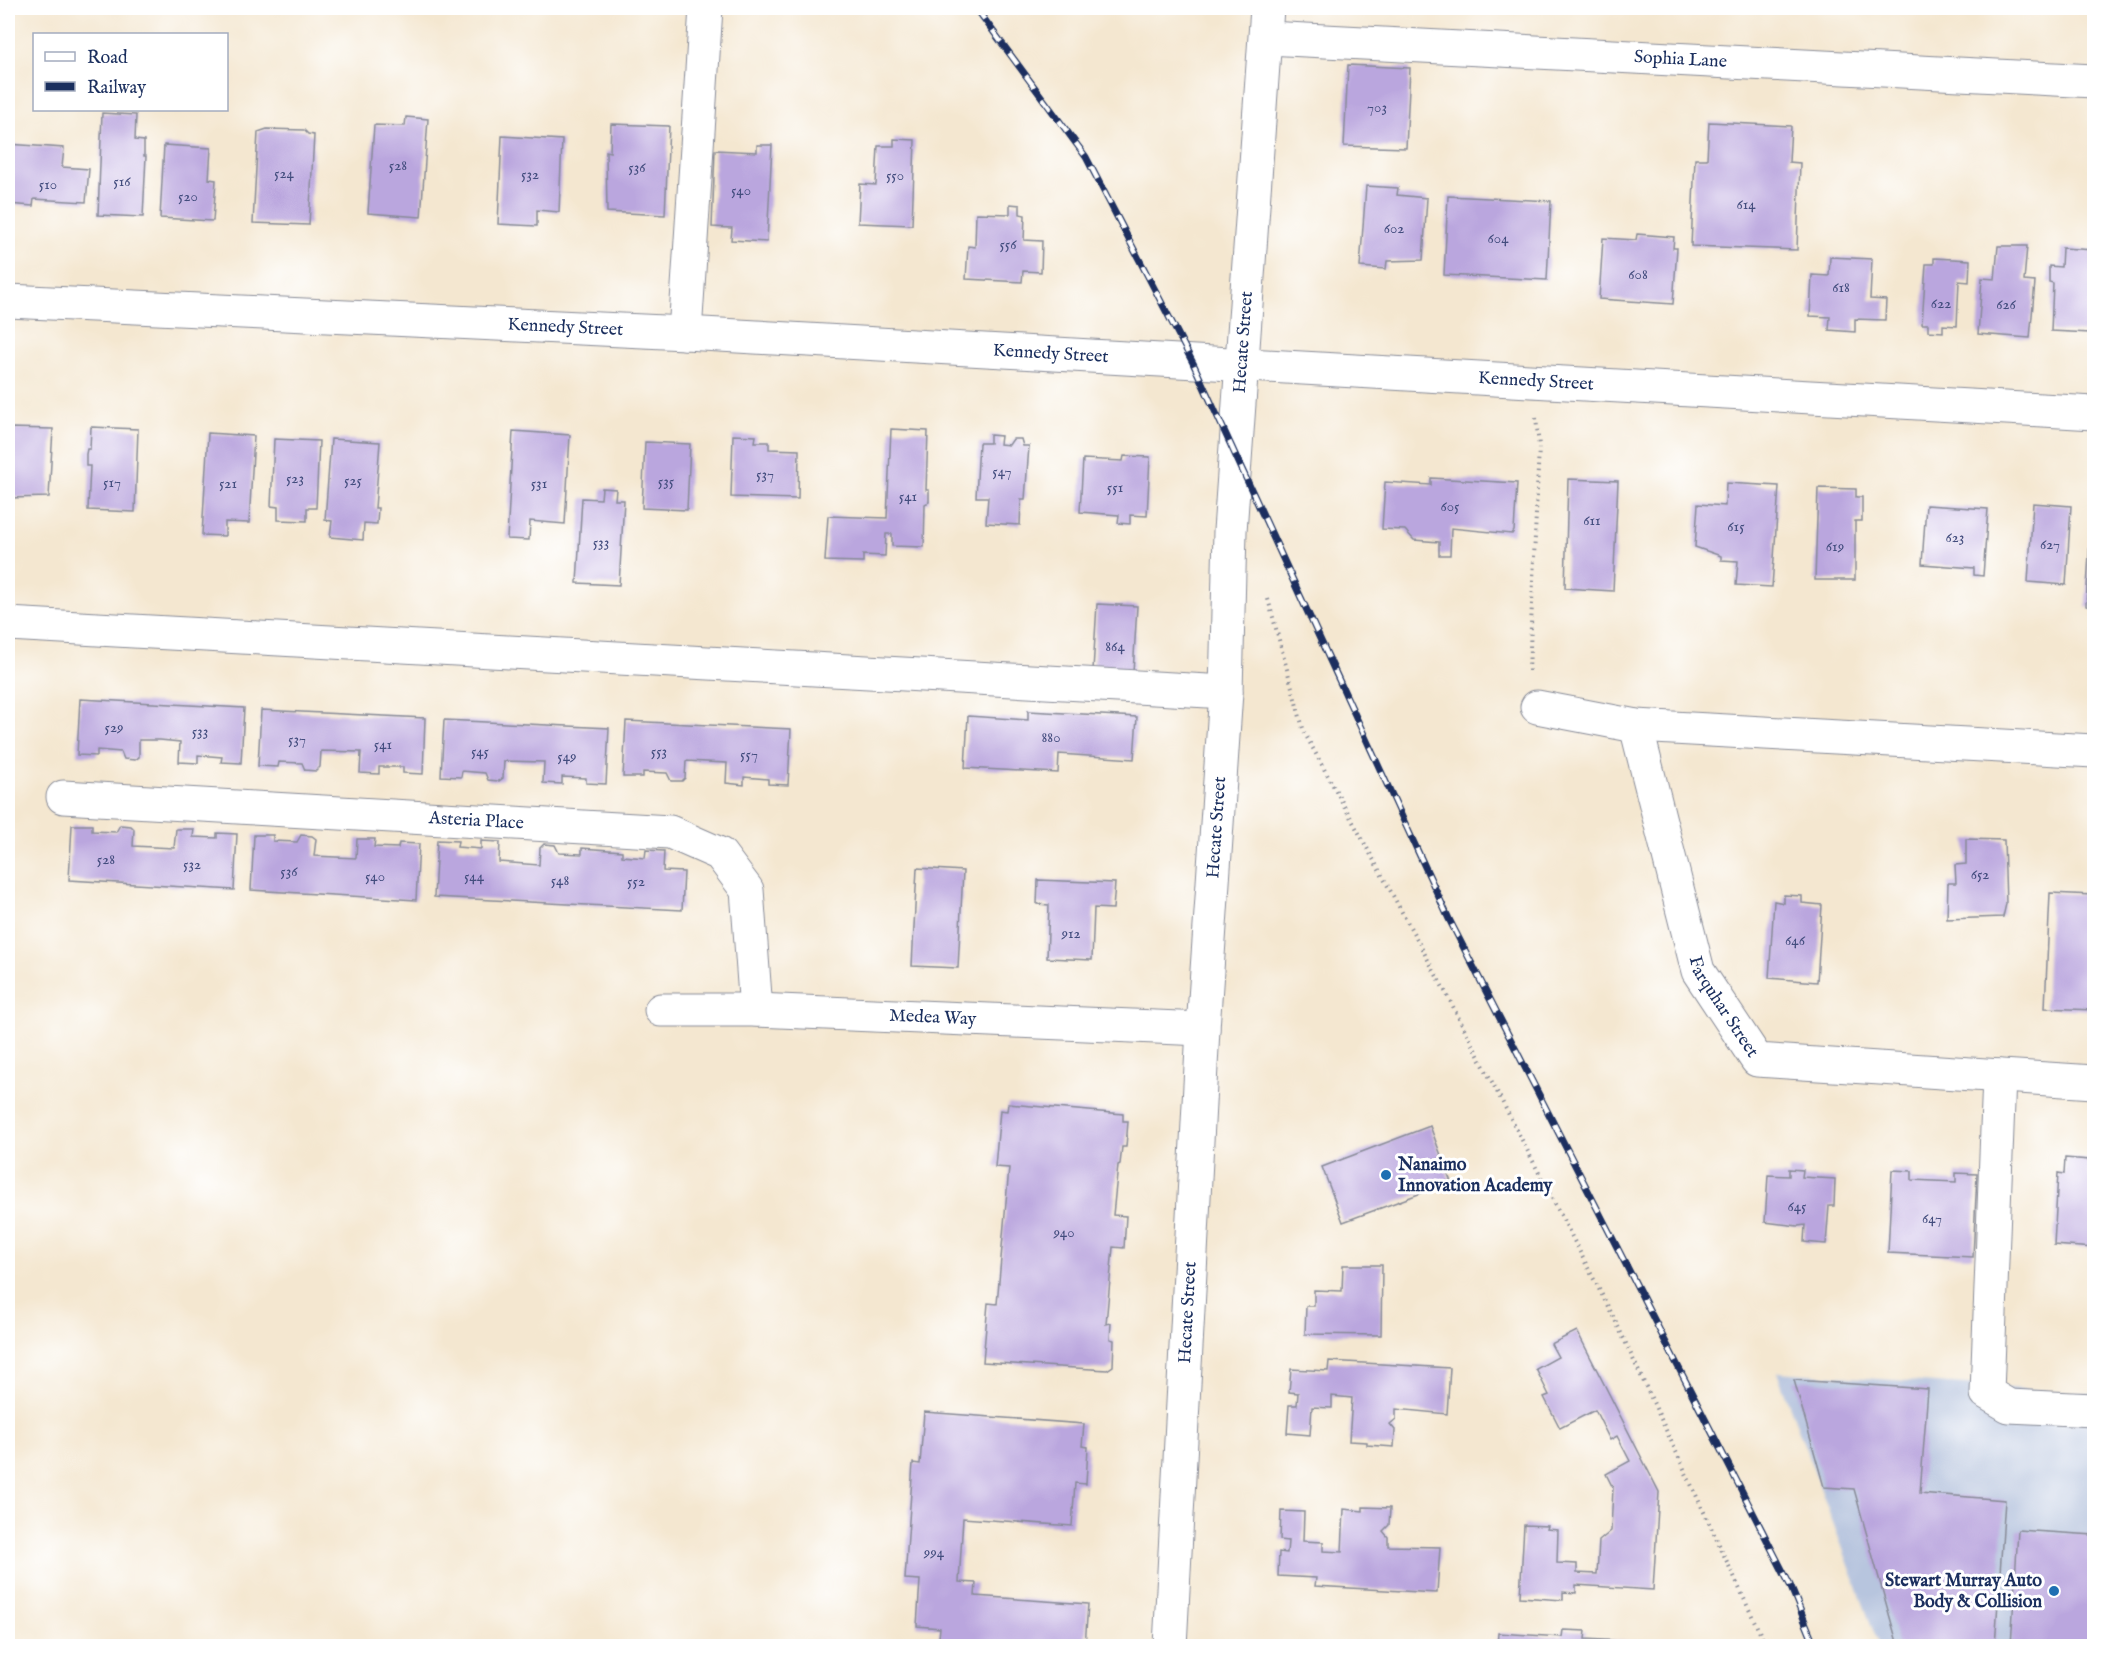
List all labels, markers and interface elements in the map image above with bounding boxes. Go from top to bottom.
legend [33,33,228,111]
street label: Sophia Lane [1633,46,1728,73]
text: Road [87,47,128,70]
text: Railway [87,77,146,100]
house number: 703 [1367,98,1387,117]
house number: 528 [389,156,407,175]
house number: 536 [628,158,646,177]
house number: 524 [274,164,295,183]
house number: 532 [521,165,539,184]
house number: 550 [886,166,904,185]
house number: 516 [113,172,131,191]
house number: 510 [39,175,57,194]
house number: 540 [731,181,751,200]
house number: 520 [178,187,198,206]
house number: 614 [1736,195,1756,214]
house number: 602 [1384,219,1404,238]
house number: 604 [1487,229,1509,248]
house number: 556 [999,235,1017,254]
house number: 608 [1628,265,1648,284]
house number: 618 [1832,278,1850,297]
street label: Hecate Street [1228,290,1258,394]
house number: 622 [1931,294,1951,313]
house number: 626 [1996,295,2017,314]
street label: Kennedy Street [507,313,624,342]
street label: Kennedy Street [992,339,1109,369]
street label: Kennedy Street [1477,367,1594,396]
house number: 547 [992,462,1012,481]
house number: 537 [756,465,774,484]
house number: 523 [286,469,304,488]
house number: 525 [344,471,362,490]
house number: 535 [658,472,675,491]
house number: 517 [103,473,121,492]
house number: 521 [219,474,237,493]
house number: 531 [531,474,547,493]
house number: 551 [1107,478,1123,497]
house number: 541 [899,487,917,506]
house number: 605 [1440,497,1460,516]
house number: 611 [1583,511,1601,530]
house number: 615 [1727,517,1745,536]
house number: 623 [1946,528,1964,547]
house number: 533 [593,533,609,552]
house number: 627 [2040,535,2060,554]
house number: 619 [1826,537,1844,556]
house number: 864 [1105,637,1125,656]
house number: 529 [105,718,123,737]
house number: 533 [192,722,208,741]
house number: 880 [1041,728,1061,747]
house number: 537 [288,730,306,749]
house number: 541 [374,735,392,754]
house number: 545 [471,742,490,761]
house number: 553 [651,742,667,761]
house number: 557 [740,745,758,764]
house number: 549 [557,747,577,766]
street label: Hecate Street [1202,776,1232,879]
street label: Asteria Place [427,807,525,835]
house number: 528 [97,850,115,869]
house number: 532 [183,855,201,874]
house number: 536 [280,862,298,881]
house number: 652 [1971,865,1989,884]
house number: 540 [365,867,385,886]
house number: 544 [464,867,485,886]
house number: 548 [551,871,569,890]
house number: 552 [627,872,645,891]
house number: 912 [1060,924,1081,943]
house number: 646 [1785,931,1806,950]
street label: Farquhar Street [1683,954,1764,1062]
street label: Medea Way [889,1004,977,1031]
place label: Nanaimo Innovation Academy [1397,1154,1554,1198]
marker: Nanaimo Innovation Academy [1379,1168,1393,1182]
house number: 645 [1787,1197,1807,1216]
house number: 647 [1922,1209,1942,1228]
house number: 940 [1052,1223,1075,1242]
street label: Hecate Street [1174,1261,1202,1364]
house number: 994 [923,1543,945,1562]
place label: Stewart Murray Auto Body & Collision [1885,1570,2042,1614]
marker: Stewart Murray Auto Body & Collision [2047,1584,2061,1598]

